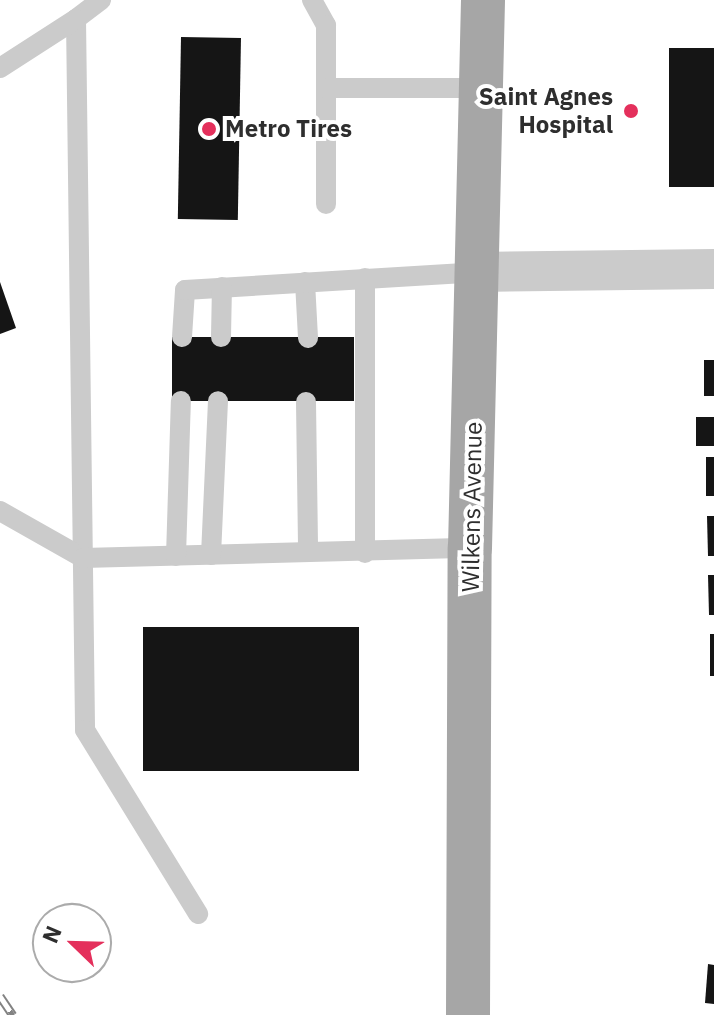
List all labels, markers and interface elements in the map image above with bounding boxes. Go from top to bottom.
place label: Saint Agnes Hospital [479,83,613,139]
marker: Saint Agnes Hospital [620,100,642,122]
place label: Metro Tires [225,115,352,143]
marker: Metro Tires [200,120,218,138]
street label: Wilkens Avenue [456,422,488,592]
north arrow [32,903,112,983]
text: N [35,921,68,947]

